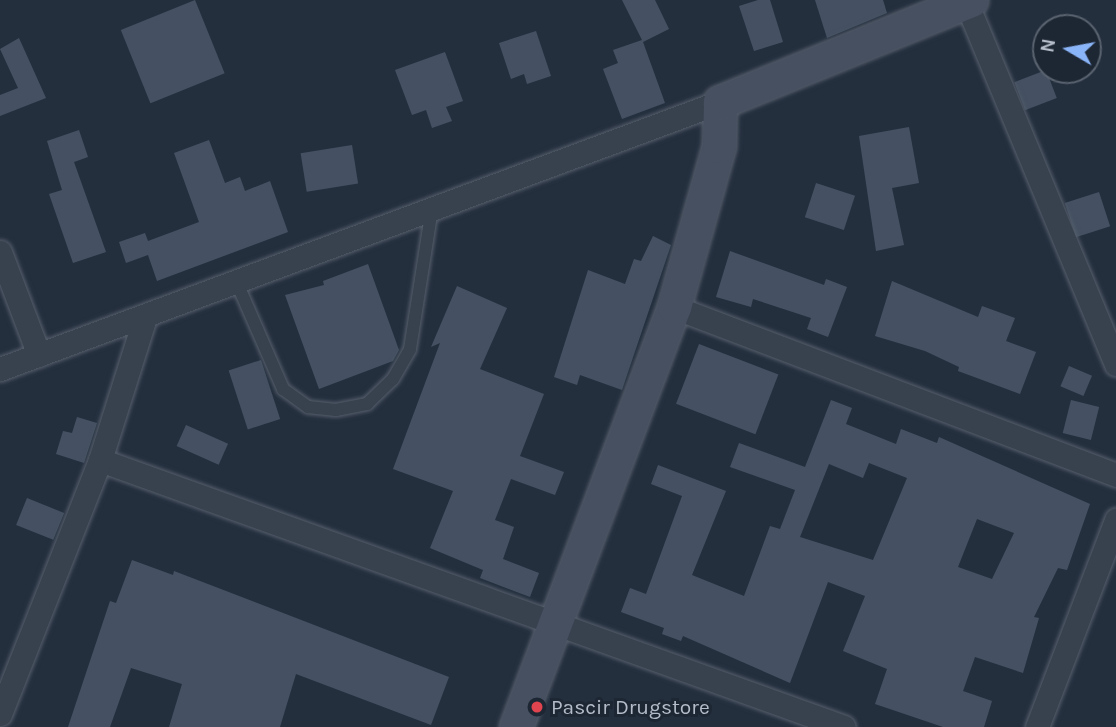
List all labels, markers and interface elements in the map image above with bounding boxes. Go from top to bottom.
north arrow [1032,14,1102,84]
text: N [1036,37,1060,54]
place label: Pascir Drugstore [551,694,710,720]
marker: Pascir Drugstore [529,699,545,715]

